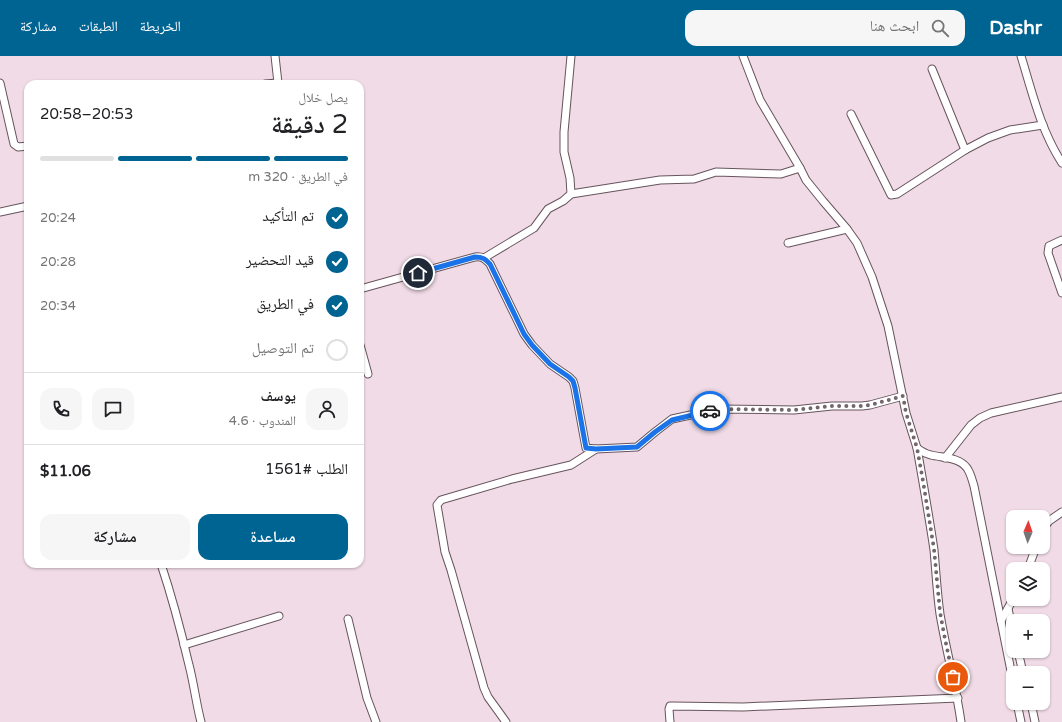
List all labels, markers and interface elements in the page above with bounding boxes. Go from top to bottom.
search box [685,10,965,46]
text: ابحث هنا [870,17,919,35]
icon: search [929,17,951,39]
text: Dashr [989,17,1042,39]
text: مشاركة [20,18,57,35]
text: الطبقات [79,18,118,35]
text: الخريطة [140,18,181,35]
text: يصل خلال [298,90,348,106]
text: 20:53–20:58 [40,105,133,123]
text: 2 دقيقة [271,109,348,140]
text: في الطريق · 320 m [248,169,348,185]
text: تم التأكيد [262,207,314,225]
icon: check [326,207,348,229]
text: 20:24 [40,210,76,226]
text: قيد التحضير [246,251,314,269]
icon: check [326,251,348,273]
text: 20:28 [40,254,76,270]
pin [401,256,435,290]
icon: home [407,262,429,284]
text: في الطريق [256,295,314,313]
icon: check [326,295,348,317]
text: 20:34 [40,298,76,314]
text: تم التوصيل [252,339,314,357]
text: يوسف [261,387,296,405]
button: phone [40,388,82,430]
button: chat [92,388,134,430]
button: person [306,388,348,430]
courier [690,391,730,431]
icon: car [699,400,721,422]
text: المندوب · 4.6 [229,413,296,429]
text: الطلب #1561 [265,460,348,478]
text: $11.06 [40,462,91,480]
north arrow [1006,510,1050,554]
map controls [1006,510,1050,710]
button: مشاركة [40,514,190,560]
button: مساعدة [198,514,348,560]
button: layers [1006,562,1050,606]
button: + [1006,614,1050,658]
pin [936,660,970,694]
icon: bag [942,666,964,688]
button: − [1006,666,1050,710]

